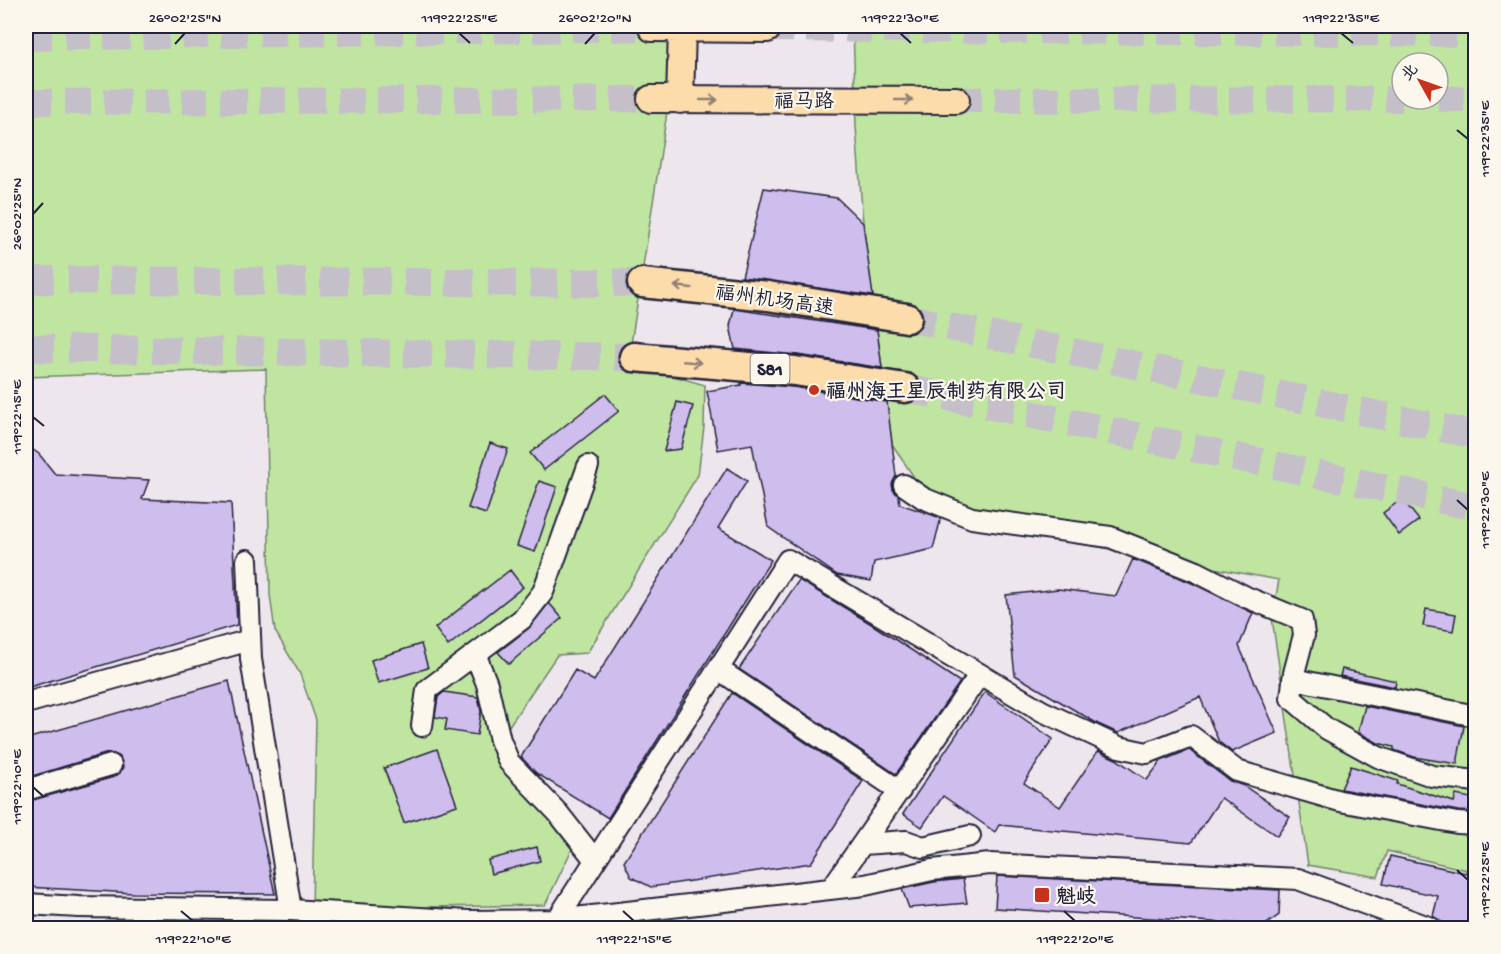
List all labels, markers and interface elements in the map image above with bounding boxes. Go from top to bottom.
text: 26°02'25"N [149,10,222,28]
text: 119°22'25"E [420,10,498,28]
text: 26°02'20"N [558,10,632,28]
text: 119°22'30"E [861,10,939,28]
text: 119°22'35"E [1302,10,1380,28]
north arrow [1390,51,1450,111]
text: 北 [1398,61,1424,86]
street label: 福马路 [774,90,835,115]
one-way arrow [699,94,719,106]
one-way arrow [894,94,914,106]
text: 119°22'35"E [1477,100,1495,178]
text: 26°02'25"N [9,177,27,250]
one-way arrow [674,281,694,292]
street label: 福州机场高速 [713,281,836,322]
road number: S81 [750,354,790,384]
one-way arrow [682,357,702,368]
text: 119°22'15"E [9,379,27,455]
place label: 福州海王星辰制药有限公司 [826,380,1066,405]
marker: 福州海王星辰制药有限公司 [807,383,821,397]
text: 119°22'30"E [1477,471,1495,549]
text: 119°22'10"E [9,749,27,826]
text: 119°22'25"E [1477,841,1495,919]
place label: 魁岐 [1056,885,1096,910]
marker: 魁岐 [1033,886,1051,904]
text: 119°22'10"E [154,931,231,949]
text: 119°22'15"E [596,931,672,949]
text: 119°22'20"E [1036,931,1114,949]

